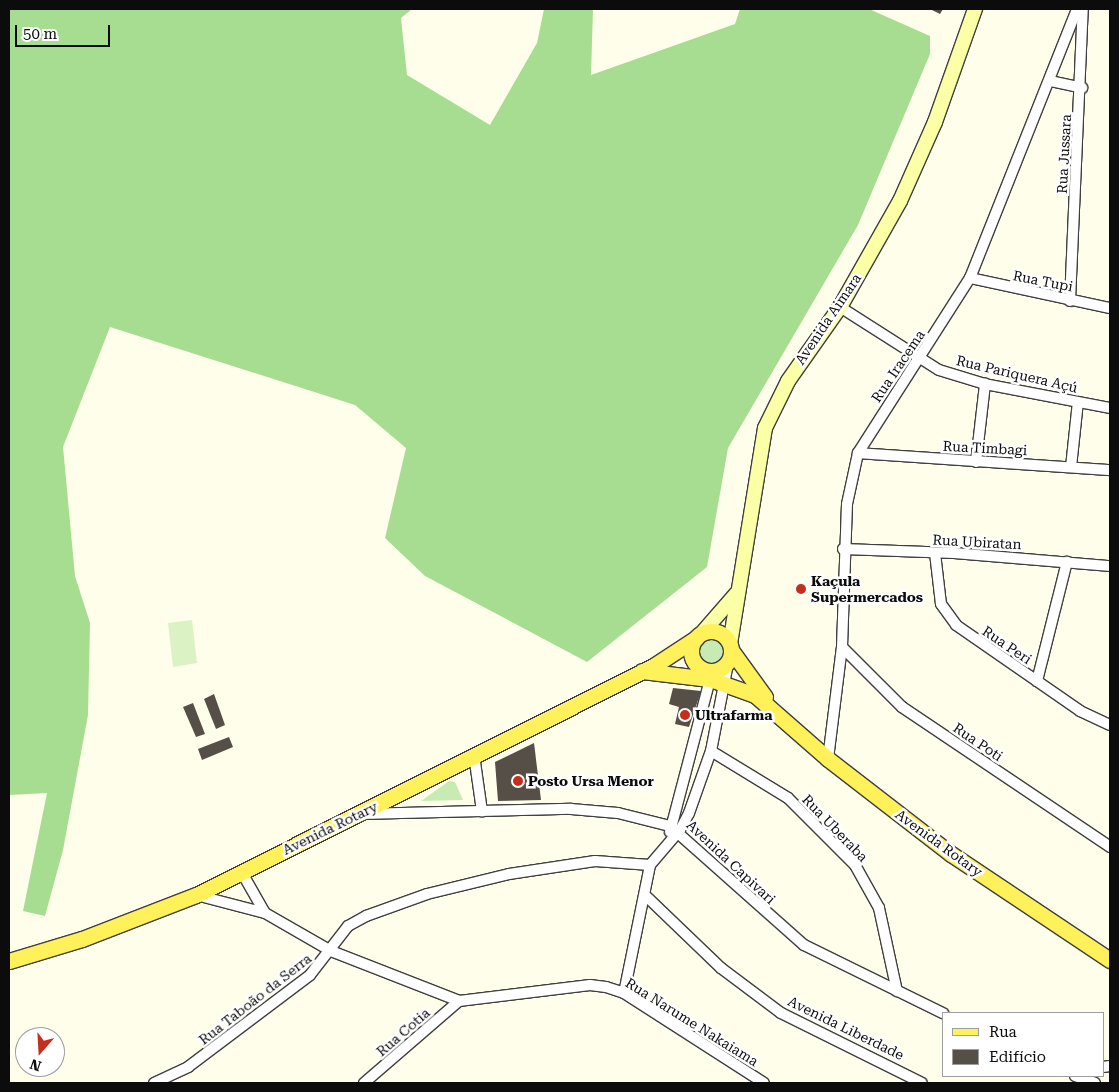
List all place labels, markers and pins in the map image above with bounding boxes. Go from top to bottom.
place label: Kaçula Supermercados [811,573,923,606]
marker: Kaçula Supermercados [795,583,807,595]
place label: Ultrafarma [695,707,773,723]
marker: Ultrafarma [679,709,691,721]
place label: Posto Ursa Menor [528,773,654,789]
marker: Posto Ursa Menor [512,775,524,787]

